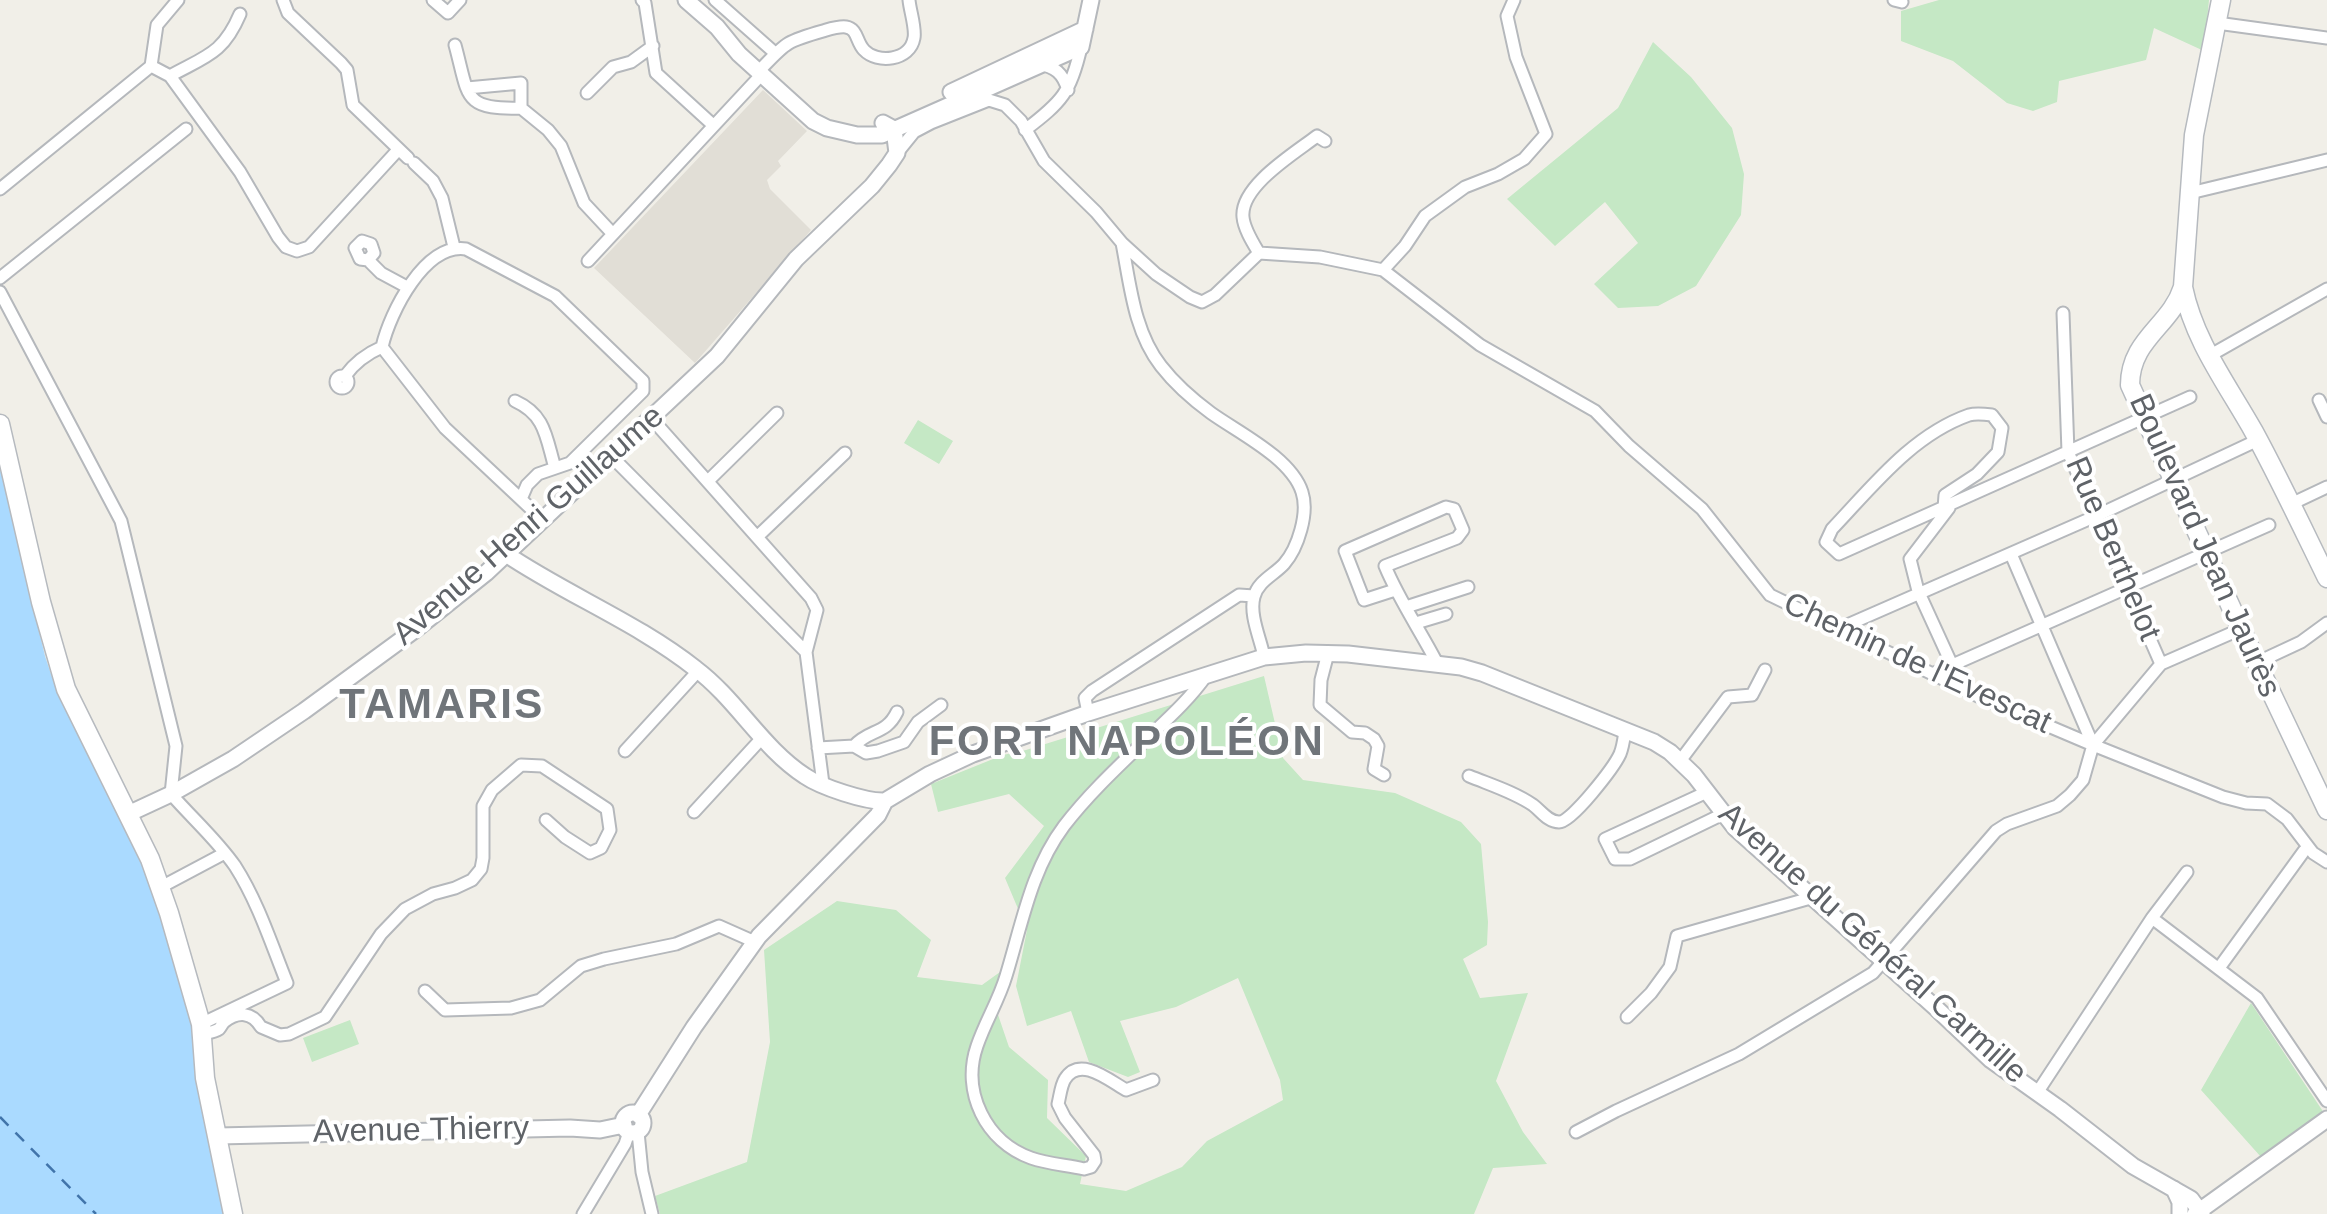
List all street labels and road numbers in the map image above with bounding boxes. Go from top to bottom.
street label: Boulevard Jean Jaurès [2120,389,2288,703]
street label: Avenue Henri Guillaume [386,398,672,654]
street label: Rue Berthelot [2056,451,2168,647]
street label: Chemin de l'Evescat [1777,585,2057,743]
street label: Avenue du Général Carmille [1710,795,2034,1093]
street label: Avenue Thierry [312,1110,530,1152]

